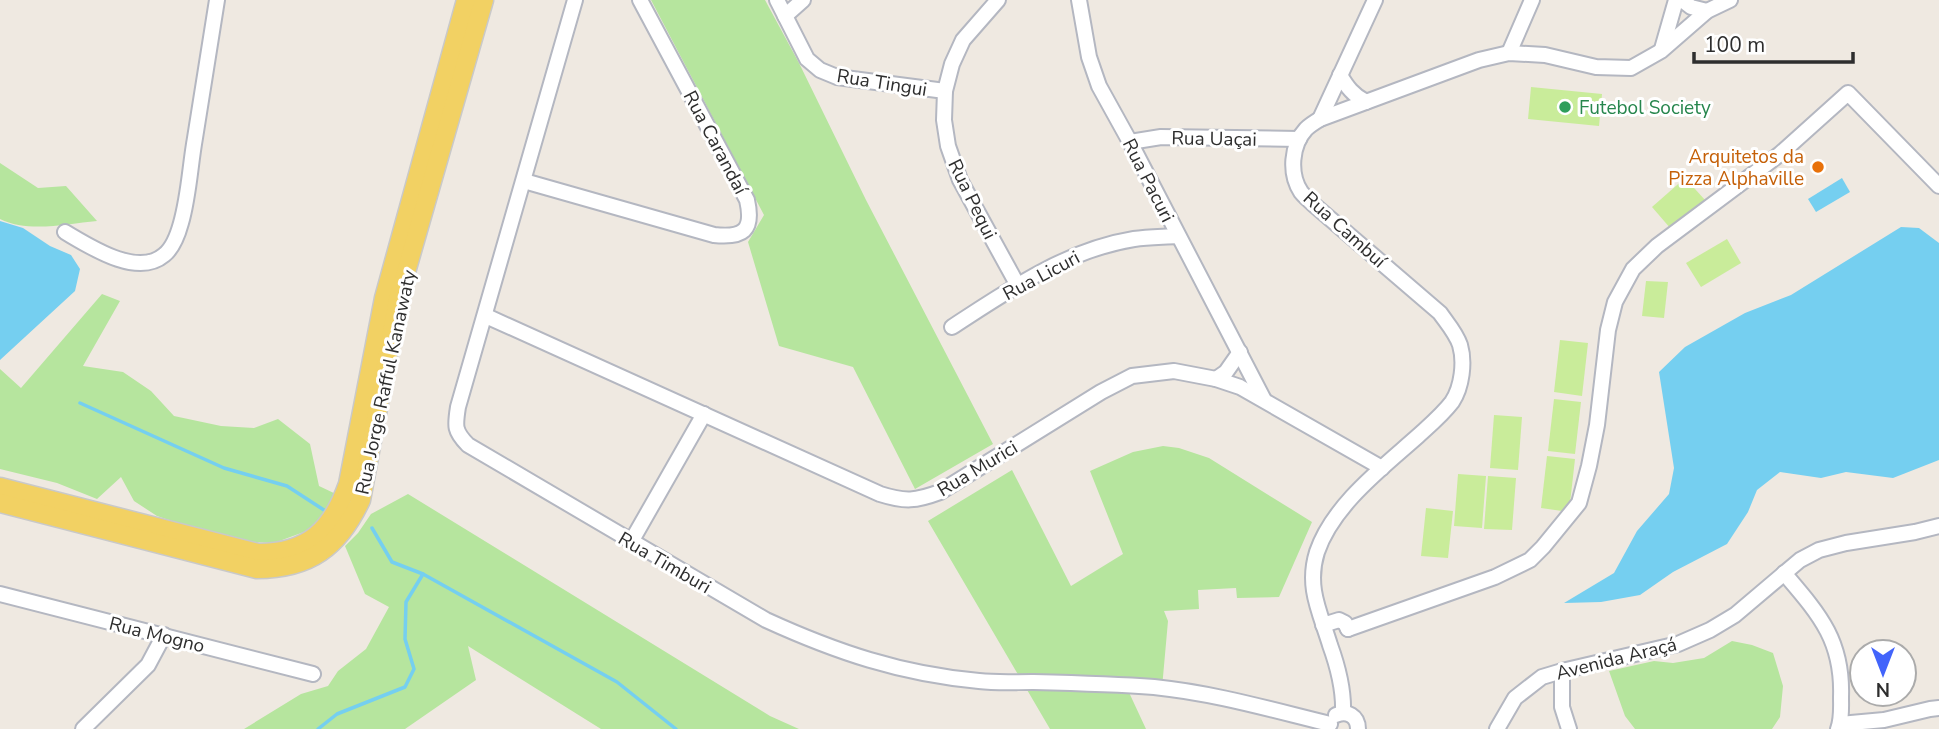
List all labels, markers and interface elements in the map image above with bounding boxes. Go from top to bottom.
scale bar [1694,21,1853,65]
text: 100 m [1704,31,1765,59]
street label: Rua Tingui [835,63,929,103]
street label: Rua Carandaí [677,86,754,200]
place label: Futebol Society [1579,95,1711,121]
marker: Futebol Society [1557,99,1573,115]
street label: Rua Uaçai [1171,125,1257,153]
street label: Rua Pacuri [1116,134,1180,227]
place label: Arquitetos da Pizza Alphaville [1668,144,1804,192]
street label: Rua Pequi [942,155,1003,244]
marker: Arquitetos da Pizza Alphaville [1810,159,1826,175]
street label: Rua Cambuí [1297,186,1393,275]
street label: Rua Licuri [998,245,1085,307]
street label: Rua Jorge Rafful Kanawaty [349,267,423,497]
street label: Rua Murici [932,435,1023,503]
street label: Rua Timburi [613,526,716,600]
street label: Rua Mogno [106,611,207,659]
street label: Avenida Araçá [1553,631,1679,687]
north arrow [1848,638,1918,708]
text: N [1876,676,1890,702]

